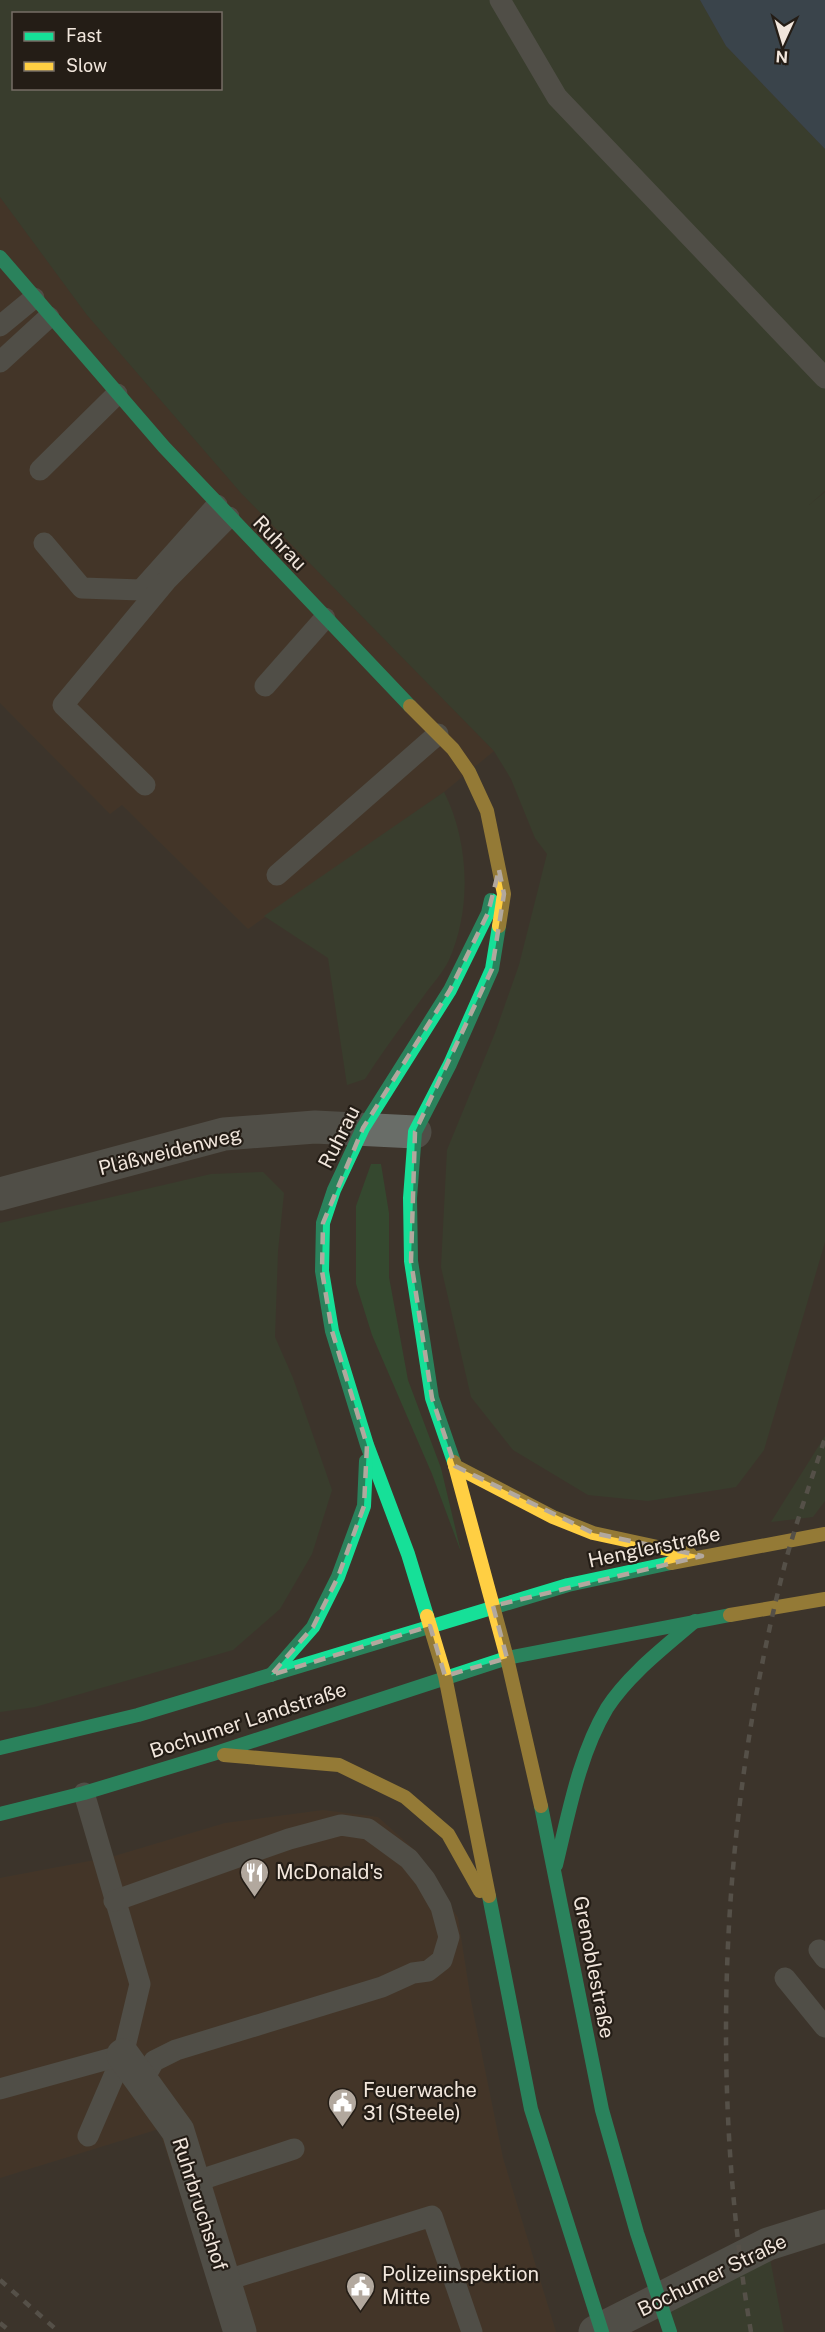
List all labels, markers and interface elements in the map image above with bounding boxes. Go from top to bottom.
legend [12,12,222,90]
north arrow [753,12,813,72]
text: Fast [66,25,102,46]
text: N [775,47,789,66]
text: Slow [66,55,107,76]
street label: Ruhrau [248,511,312,575]
street label: Ruhrau [313,1102,365,1172]
street label: Pläßweidenweg [96,1122,244,1180]
street label: Henglerstraße [586,1521,722,1573]
street label: Bochumer Landstraße [147,1677,349,1763]
restaurant icon: McDonald's [239,1856,271,1898]
place label: McDonald's [276,1860,383,1884]
street label: Grenoblestraße [568,1894,620,2040]
place label: Feuerwache 31 (Steele) [363,2078,477,2125]
public building icon: Feuerwache 31 (Steele) [326,2086,358,2128]
street label: Ruhrbruchshof [167,2134,233,2274]
street label: Bochumer Straße [634,2229,790,2321]
place label: Polizeiinspektion Mitte [382,2262,539,2309]
public building icon: Polizeiinspektion Mitte [345,2270,377,2312]

